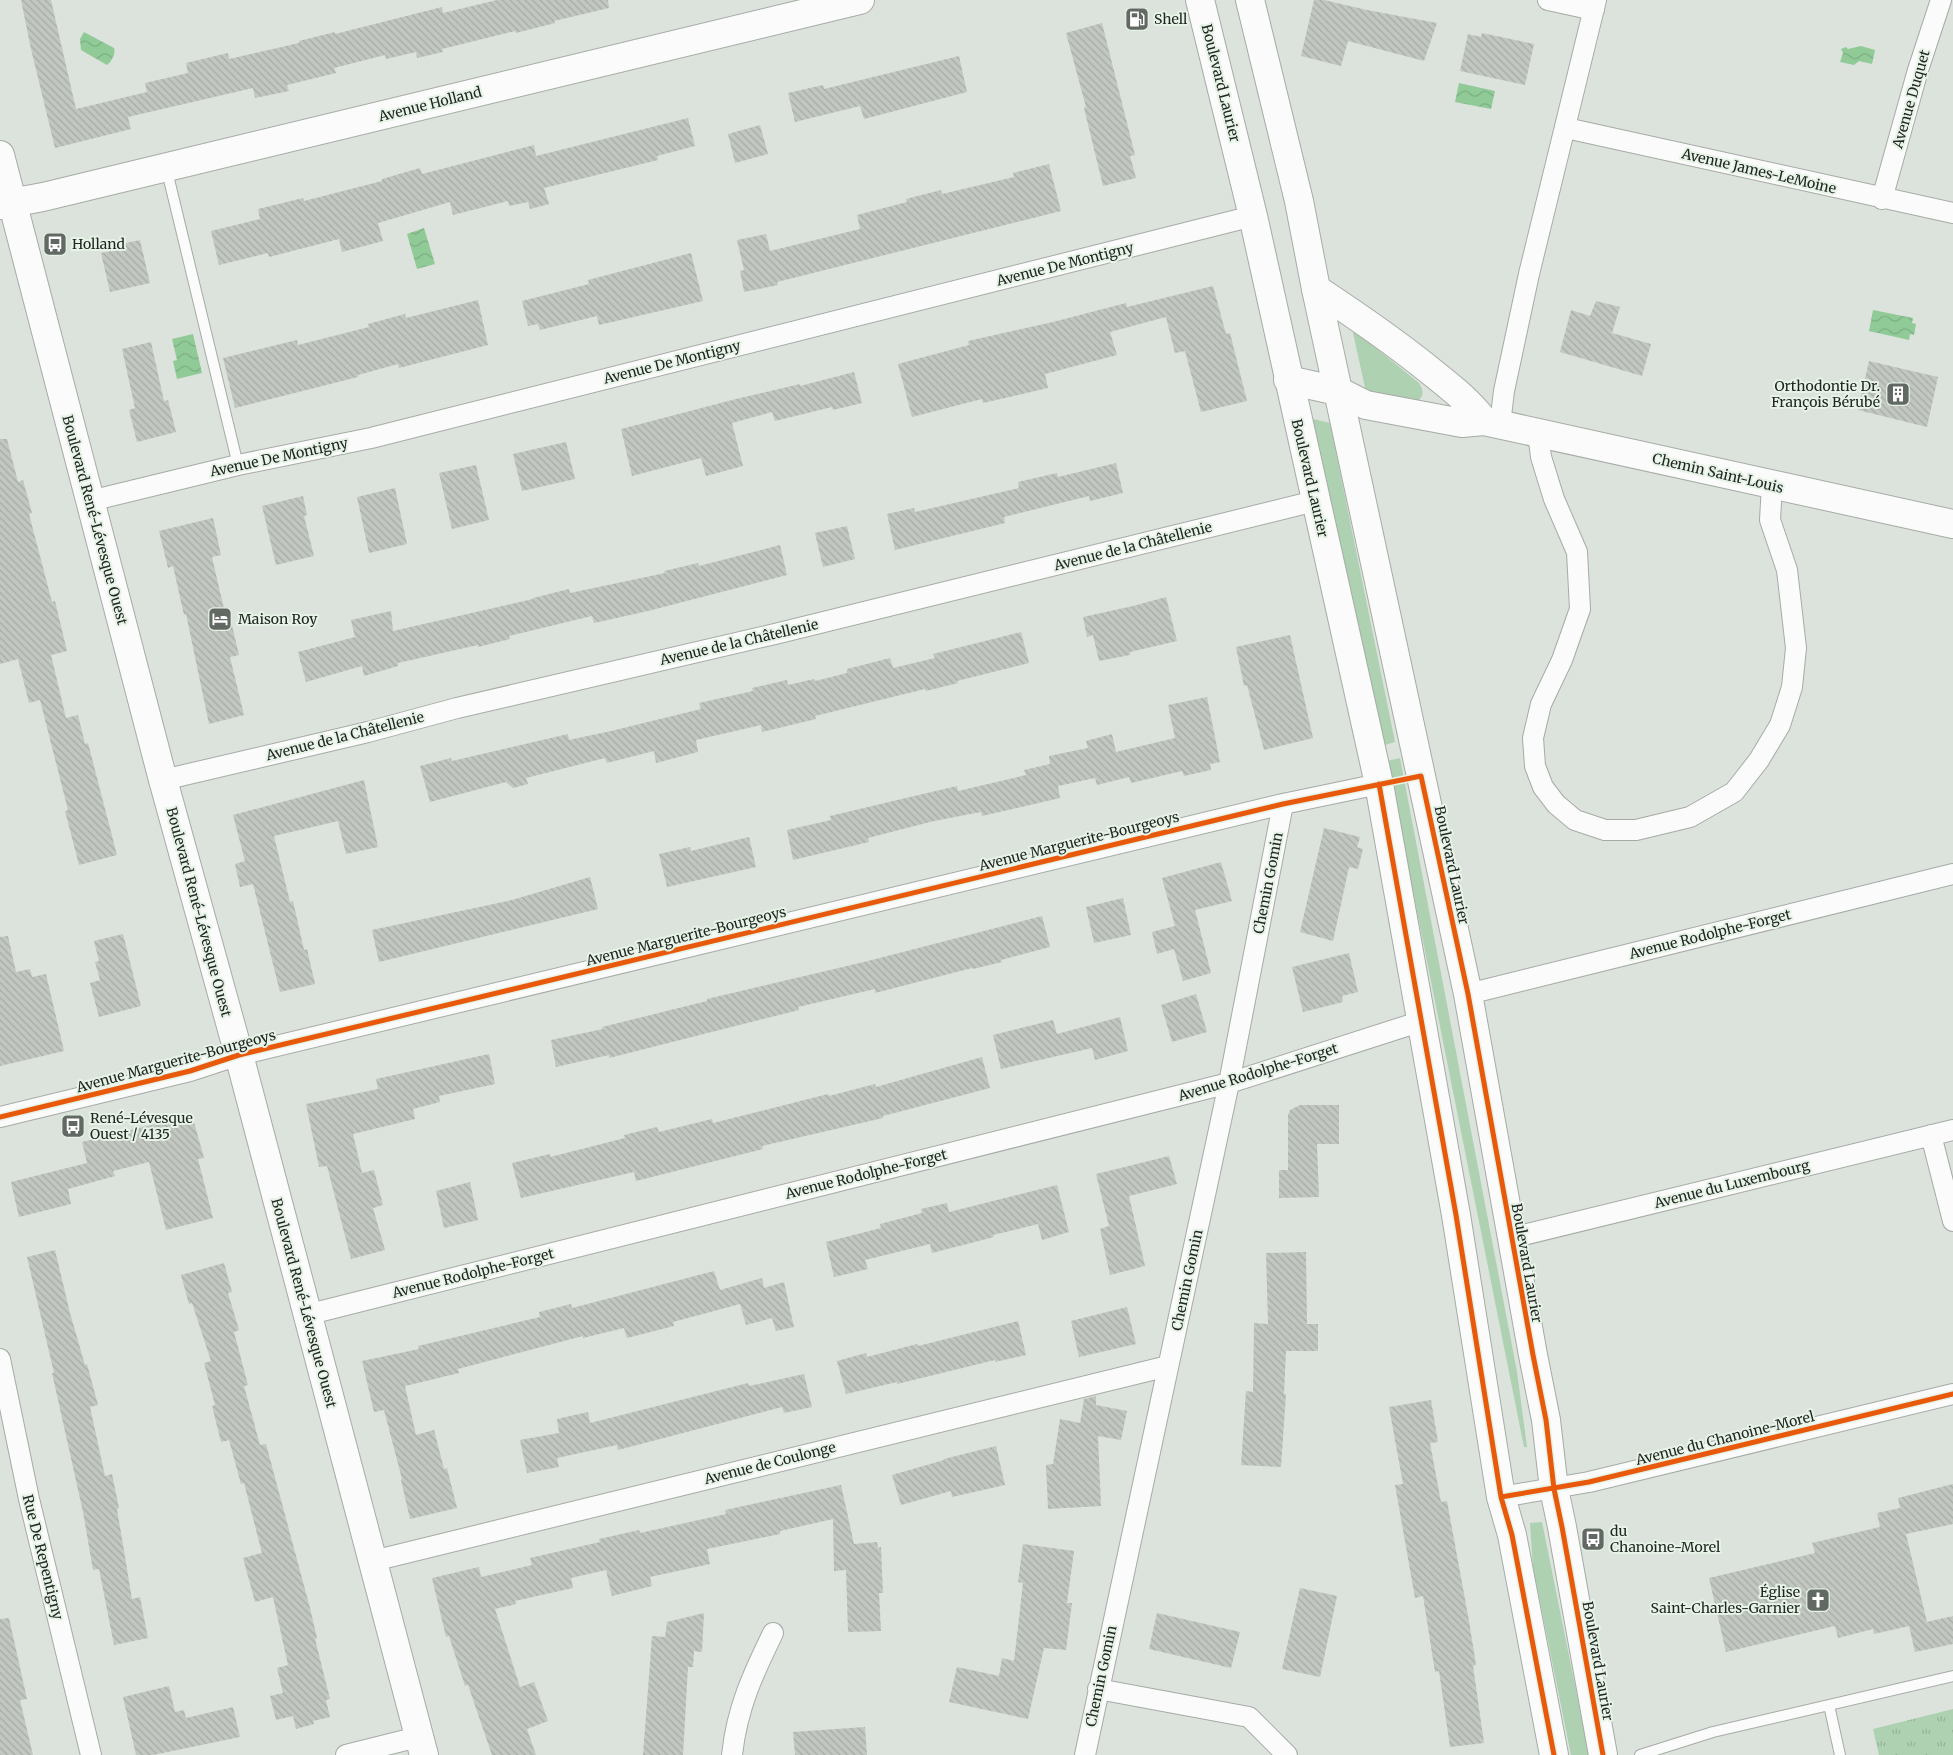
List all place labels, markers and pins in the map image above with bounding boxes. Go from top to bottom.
fuel station icon: Shell [1124,6,1150,32]
place label: Shell [1154,10,1188,28]
bus stop icon: Holland [42,231,68,257]
place label: Holland [72,235,126,253]
place label: Orthodontie Dr. François Bérubé [1771,377,1880,411]
building icon: Orthodontie Dr. François Bérubé [1885,381,1911,407]
hotel icon: Maison Roy [207,606,233,632]
place label: Maison Roy [238,610,318,628]
place label: René-Lévesque Ouest / 4135 [90,1109,193,1143]
bus stop icon: René-Lévesque Ouest / 4135 [60,1113,86,1139]
place label: du Chanoine-Morel [1610,1522,1721,1556]
bus stop icon: du Chanoine-Morel [1580,1526,1606,1552]
place label: Église Saint-Charles-Garnier [1651,1583,1800,1617]
church icon: Église Saint-Charles-Garnier [1805,1587,1831,1613]

